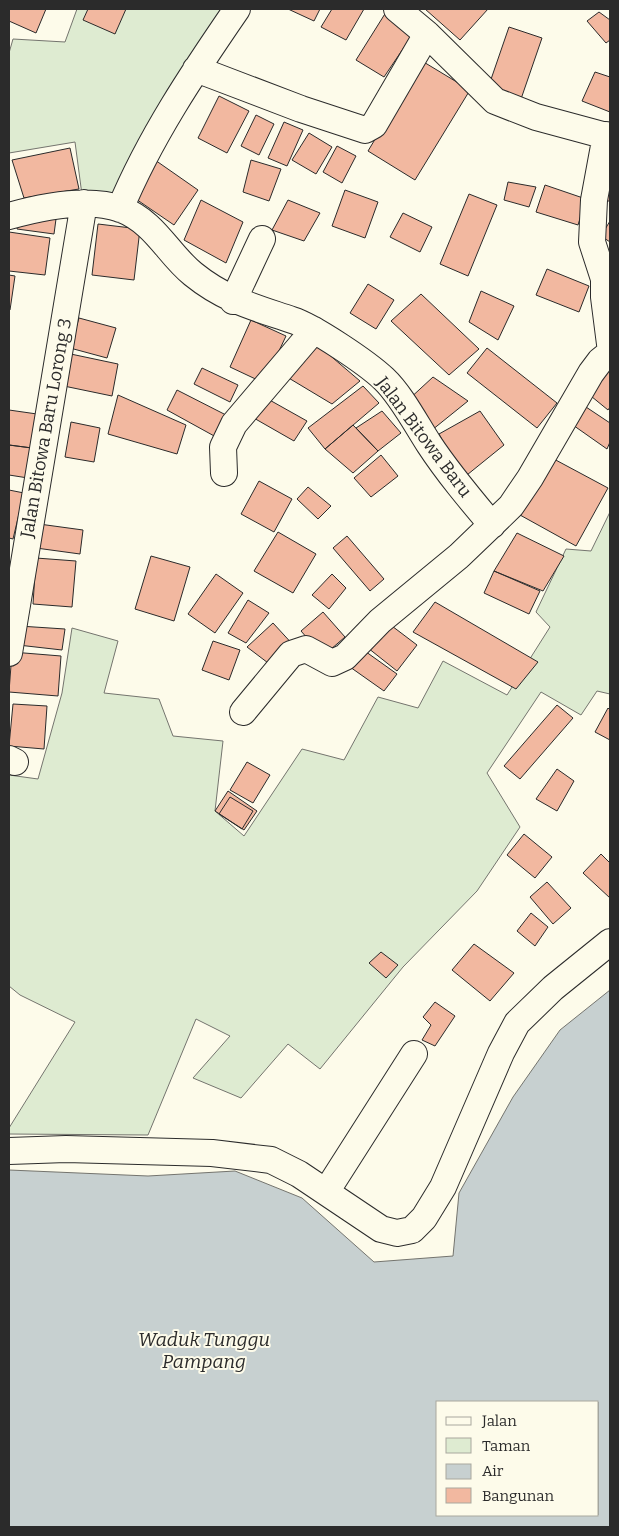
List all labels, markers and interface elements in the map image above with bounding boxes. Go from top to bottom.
street label: Jalan Bitowa Baru Lorong 3 [16,317,76,540]
street label: Jalan Bitowa Baru [371,371,477,502]
water label: Waduk Tunggu Pampang [138,1328,270,1373]
legend [436,1401,599,1516]
text: Jalan [481,1412,517,1430]
text: Taman [482,1437,531,1455]
text: Air [482,1462,504,1480]
text: Bangunan [482,1487,554,1505]

